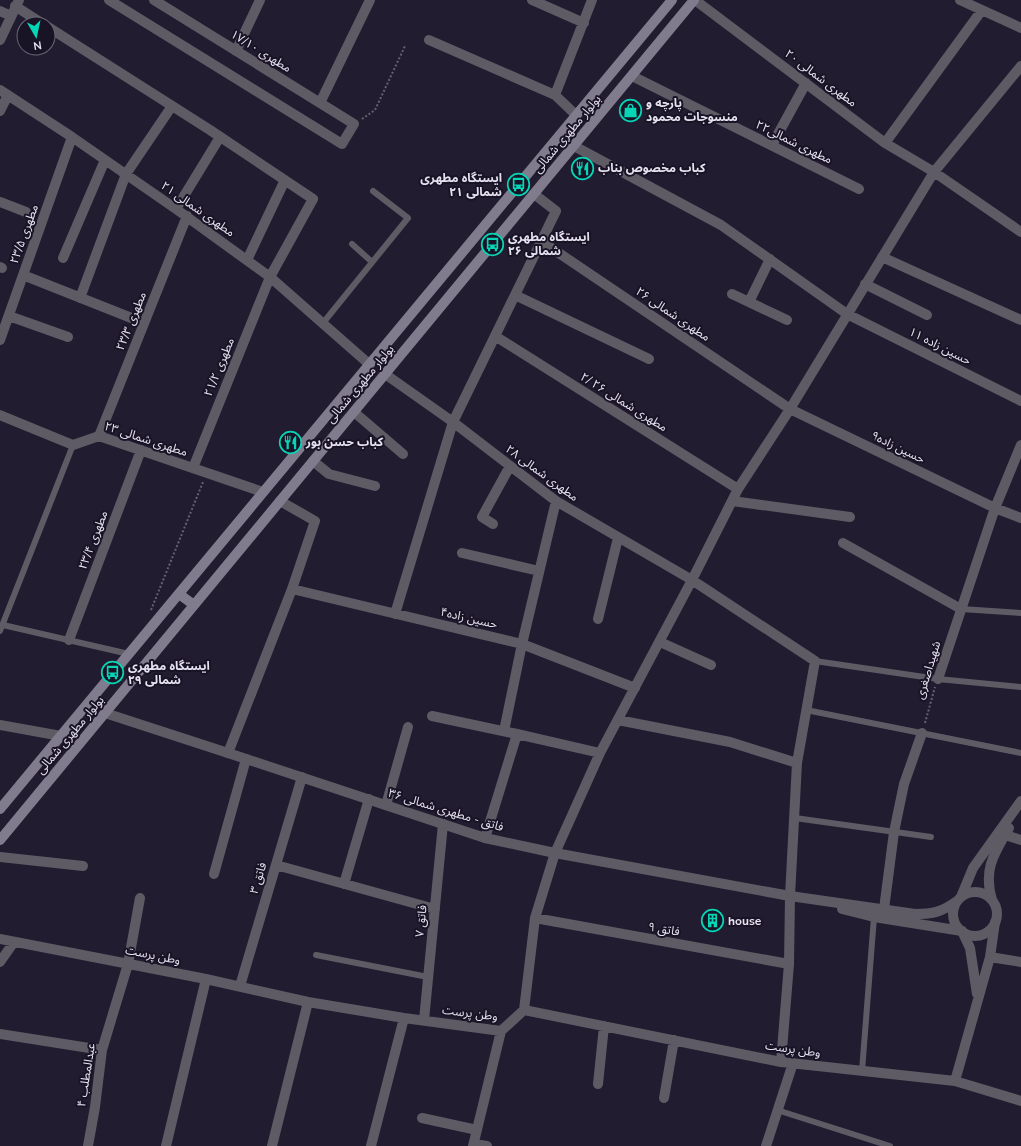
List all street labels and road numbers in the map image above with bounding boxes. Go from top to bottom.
street label: مطهری ۱۷/۱۰ [228,26,294,76]
street label: مطهری شمالی ۲۰ [782,46,860,110]
street label: بولوار مطهری شمالی [529,91,605,177]
street label: مطهری شمالی۲۲ [753,117,835,167]
street label: مطهری شمالی ۲۱ [158,178,238,240]
street label: مطهری ۲۳/۵ [6,202,42,266]
street label: مطهری شمالی ۲۶ [633,283,713,345]
street label: مطهری ۲۳/۳ [112,289,150,353]
street label: حسین زاده ۱۱ [906,323,974,369]
street label: مطهری ۲۱/۲ [200,335,238,399]
street label: بولوار مطهری شمالی [322,341,398,427]
street label: مطهری شمالی ۲۶ /۲ [577,369,671,435]
street label: مطهری شمالی ۲۳ [102,418,190,460]
street label: حسین زاده۹ [868,427,928,467]
street label: مطهری شمالی ۲۸ [502,441,582,505]
street label: مطهری ۲۳/۴ [74,508,112,572]
street label: حسین زاده۴ [439,604,499,632]
street label: شهیداصغری [912,639,944,701]
street label: بولوار مطهری شمالی [32,692,108,778]
street label: فاتق - مطهری شمالی ۳۶ [386,785,506,835]
street label: فاتق ۳ [246,860,270,896]
street label: فاتق ۷ [411,904,431,938]
street label: فاتق ۹ [647,918,681,940]
street label: وطن پرست [124,942,182,968]
street label: وطن پرست [441,1002,499,1024]
street label: وطن پرست [764,1037,822,1061]
street label: عبدالمطلب ۴ [73,1042,99,1108]

